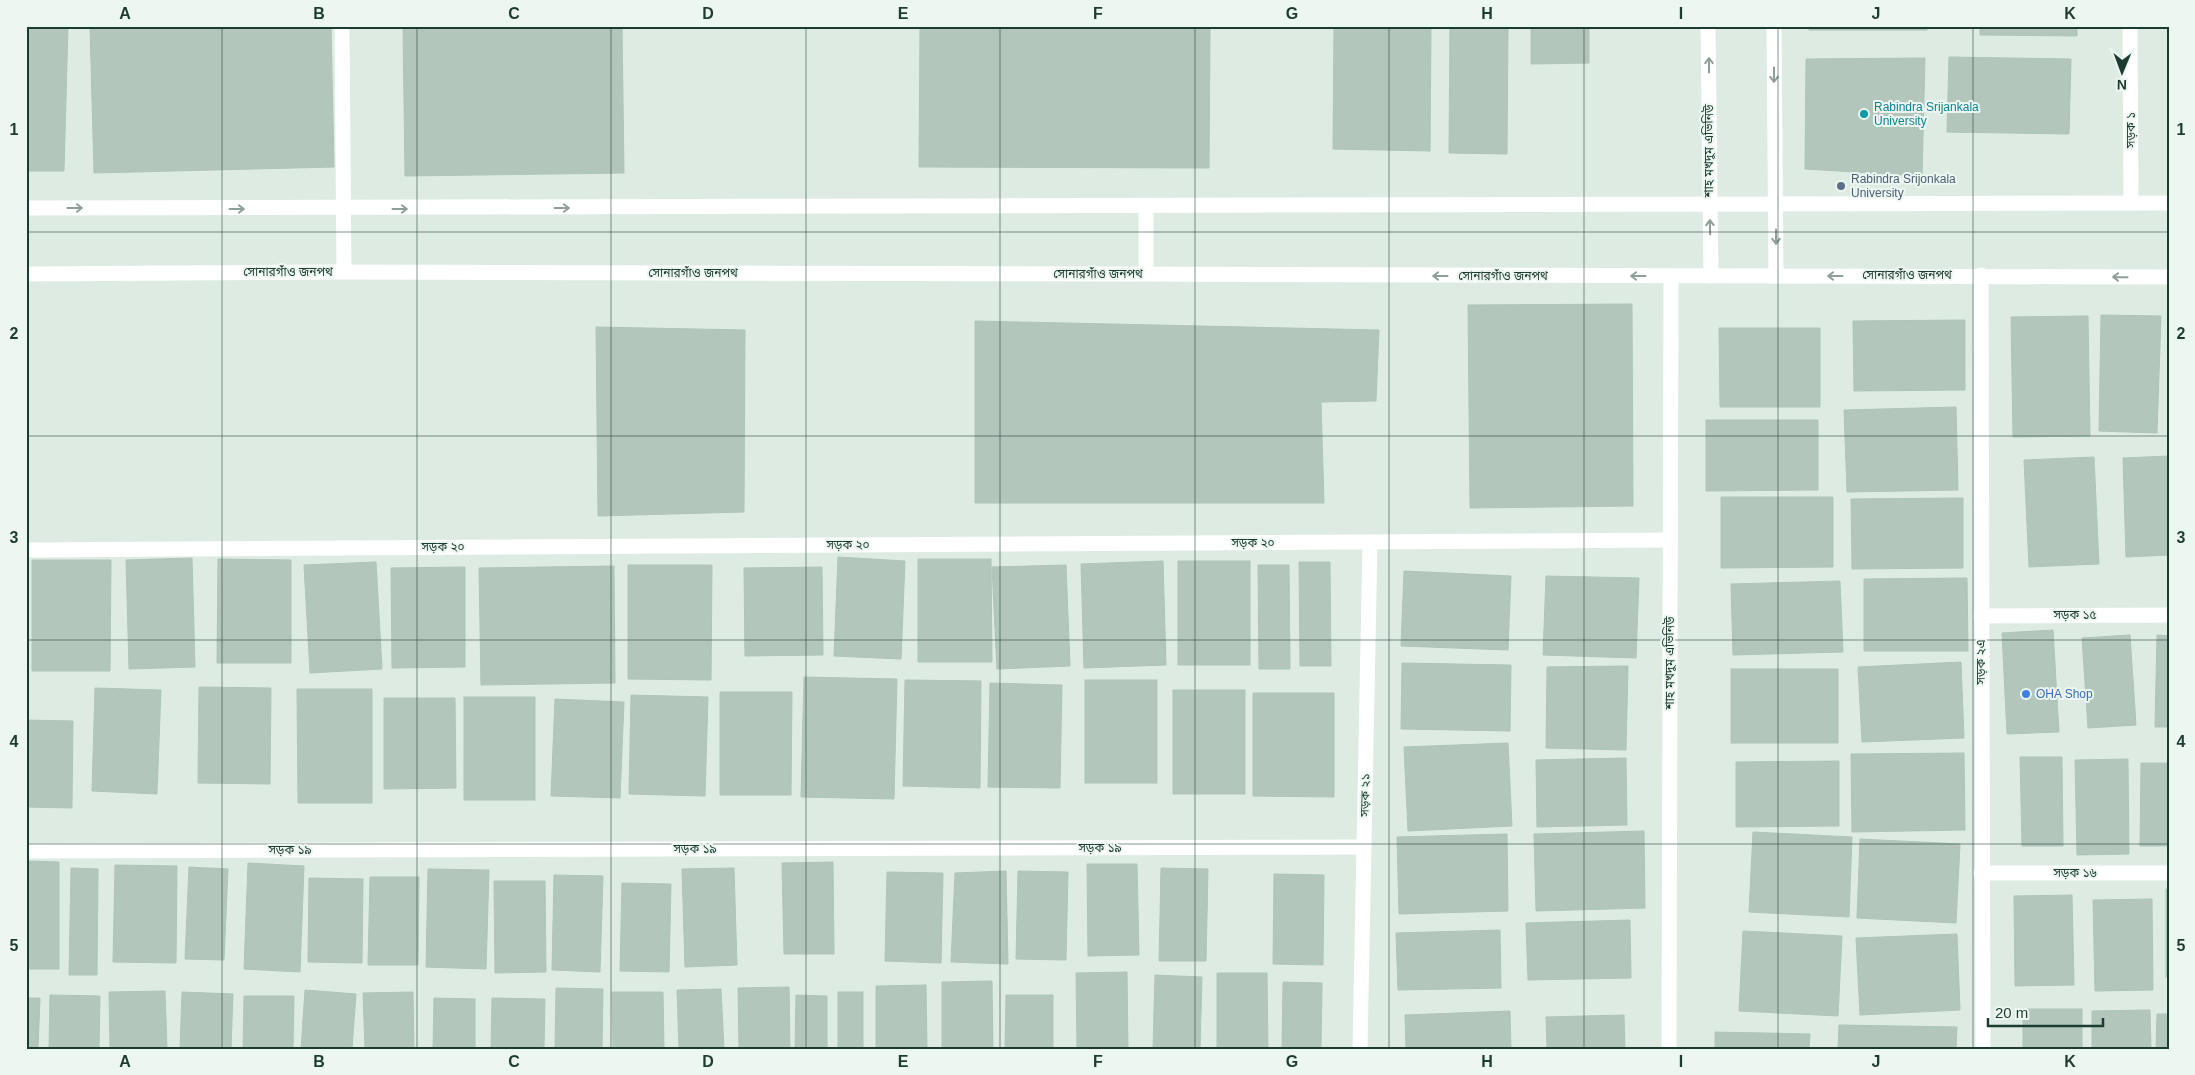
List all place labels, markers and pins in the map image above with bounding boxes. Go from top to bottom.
place label: Rabindra Srijankala University [1874,100,1979,128]
marker: Rabindra Srijankala University [1858,108,1870,120]
place label: Rabindra Srijonkala University [1851,172,1956,200]
marker: Rabindra Srijonkala University [1835,180,1847,192]
place label: OHA Shop [2036,687,2093,701]
marker: OHA Shop [2020,688,2032,700]

